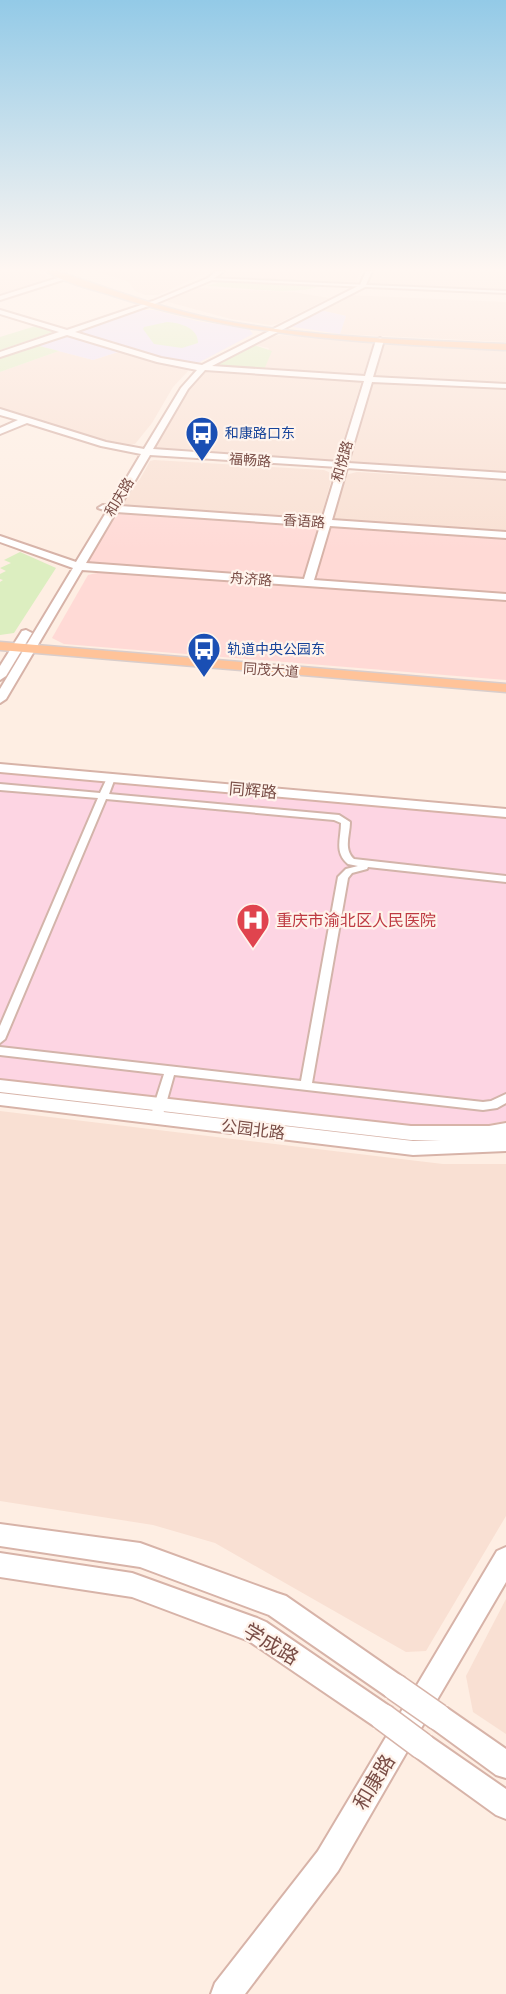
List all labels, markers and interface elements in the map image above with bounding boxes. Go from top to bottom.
bus stop icon: 和康路口东 [184,415,220,462]
place label: 和康路口东 [225,425,295,441]
street label: 和悦路 [329,439,355,483]
street label: 福畅路 [228,451,272,469]
street label: 和庆路 [101,475,137,519]
street label: 香语路 [282,512,326,530]
street label: 舟济路 [229,570,273,588]
bus stop icon: 轨道中央公园东 [186,631,222,678]
place label: 轨道中央公园东 [227,641,325,657]
street label: 同茂大道 [243,660,299,680]
street label: 同辉路 [228,779,278,802]
hospital icon: 重庆市渝北区人民医院 [235,902,271,949]
place label: 重庆市渝北区人民医院 [276,911,436,930]
street label: 公园北路 [220,1116,286,1143]
street label: 学成路 [239,1618,303,1670]
street label: 和康路 [348,1750,400,1814]

